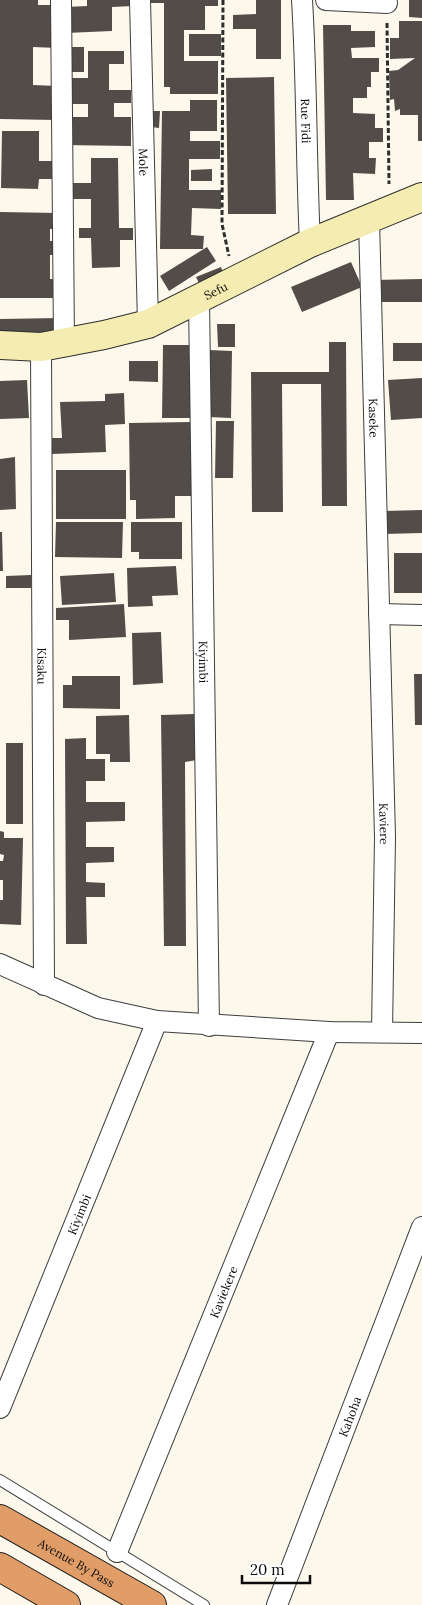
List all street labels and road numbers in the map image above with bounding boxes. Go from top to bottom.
street label: Rue Fidi [298,98,314,144]
street label: Mole [136,148,152,176]
street label: Sefu [201,278,230,302]
street label: Kaseke [366,398,382,438]
street label: Kiyimbi [196,641,212,683]
street label: Kisaku [35,647,50,685]
street label: Kaviere [377,803,393,845]
street label: Kiyimbi [64,1192,93,1237]
street label: Kaviekere [206,1263,241,1320]
street label: Kahoha [335,1394,364,1439]
street label: Avenue By Pass [35,1534,118,1590]

